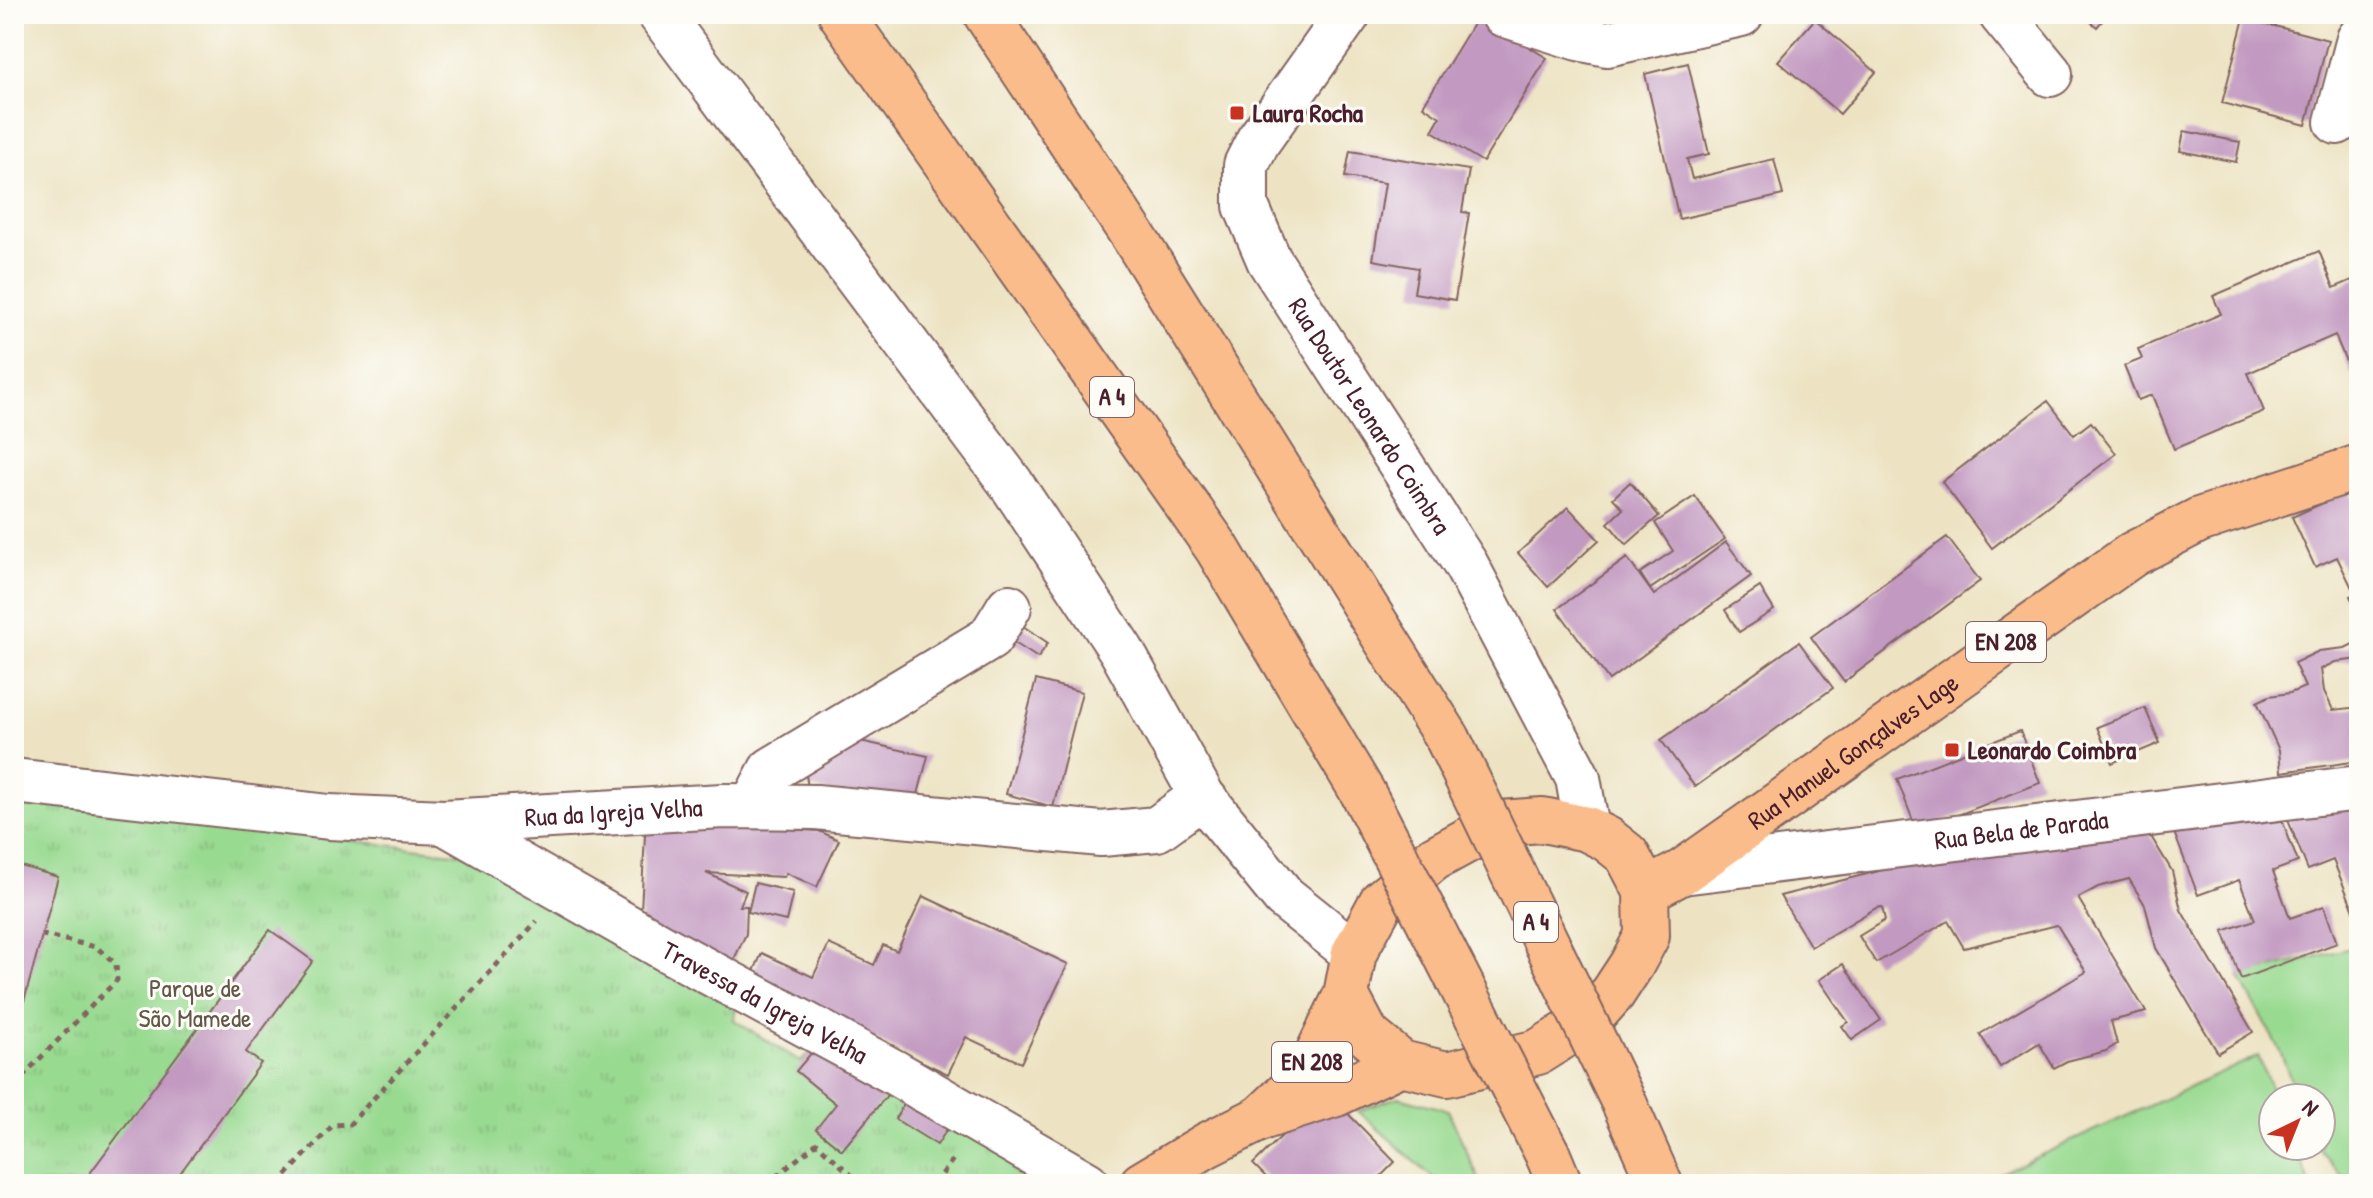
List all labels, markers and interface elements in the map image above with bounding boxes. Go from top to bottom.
place label: Laura Rocha [1253,95,1364,130]
marker: Laura Rocha [1228,104,1246,122]
street label: Rua Doutor Leonardo Coimbra [1281,291,1460,541]
road number: A 4 [1090,377,1134,417]
road number: EN 208 [1966,622,2046,662]
street label: Rua Manuel Gonçalves Lage [1740,665,1965,837]
place label: Leonardo Coimbra [1968,732,2137,767]
marker: Leonardo Coimbra [1943,741,1961,759]
street label: Rua da Igreja Velha [524,789,703,834]
street label: Rua Bela de Parada [1932,801,2110,858]
road number: A 4 [1514,902,1558,942]
street label: Travessa da Igreja Velha [656,932,874,1072]
park label: Parque de São Mamede [139,970,251,1035]
road number: EN 208 [1272,1042,1352,1082]
north arrow [2257,1082,2337,1162]
text: N [2296,1092,2325,1123]

